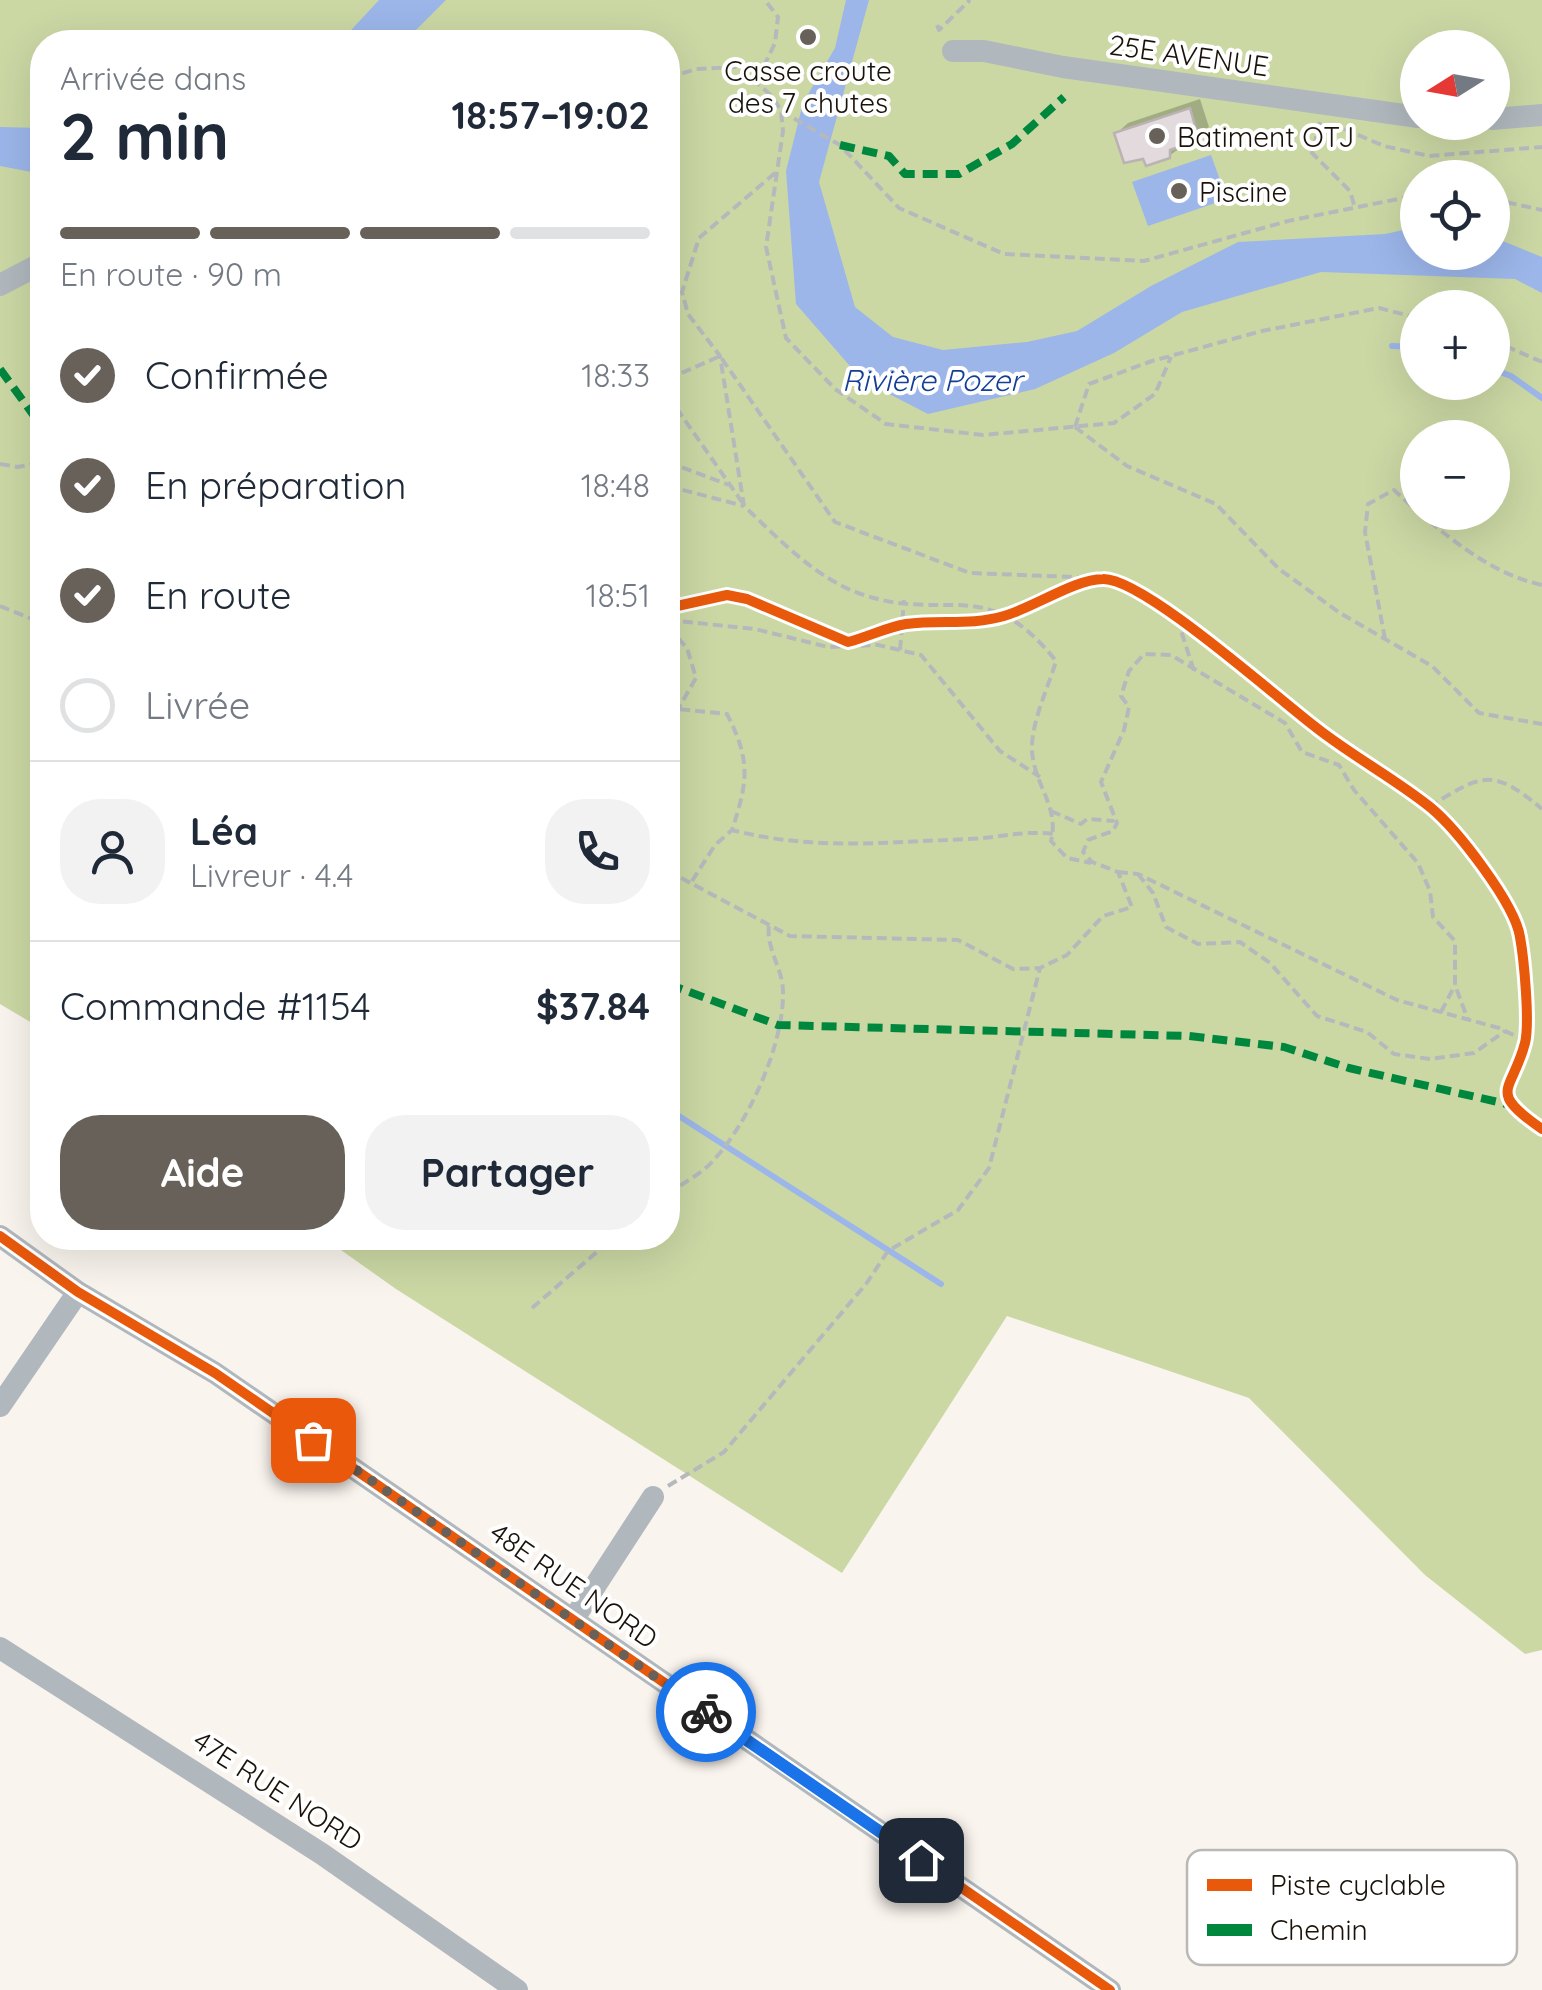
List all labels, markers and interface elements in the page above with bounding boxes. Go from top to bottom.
marker: Casse croute des 7 chutes [797,26,819,48]
street label: 25E AVENUE [1107,26,1271,84]
north arrow [1400,30,1510,140]
map controls [1400,30,1510,530]
place label: Casse croute des 7 chutes [724,53,892,120]
text: Arrivée dans [60,58,246,98]
text: 18:57–19:02 [451,91,650,139]
text: 2 min [60,95,229,176]
place label: Batiment OTJ [1177,119,1354,154]
marker: Batiment OTJ [1146,125,1168,147]
button: locate [1400,160,1510,270]
place label: Piscine [1199,174,1287,209]
marker: Piscine [1168,180,1190,202]
text: En route · 90 m [60,254,282,294]
button: + [1400,290,1510,400]
icon: check [60,348,115,403]
text: Confirmée [145,351,329,399]
text: 18:33 [581,355,650,395]
water label: Rivière Pozer [842,361,1025,399]
button: − [1400,420,1510,530]
icon: check [60,458,115,513]
text: En préparation [145,461,406,509]
text: 18:48 [581,465,650,505]
icon: check [60,568,115,623]
text: En route [145,571,291,619]
text: 18:51 [586,575,650,615]
text: Livrée [145,681,250,729]
button: person [60,799,165,904]
button: phone [545,799,650,904]
text: Léa [190,807,258,855]
text: Livreur · 4.4 [190,855,353,895]
text: Commande #1154 [60,982,371,1030]
text: $37.84 [536,982,650,1030]
button: Aide [60,1115,345,1230]
button: Partager [365,1115,650,1230]
pin [271,1398,356,1483]
icon: bag [286,1413,341,1468]
street label: 48E RUE NORD [484,1514,664,1656]
courier [656,1662,756,1762]
icon: bike [679,1685,734,1740]
street label: 47E RUE NORD [187,1722,369,1858]
pin [879,1818,964,1903]
icon: home [894,1833,949,1888]
legend [1187,1850,1517,1965]
text: Piste cyclable [1270,1867,1446,1902]
text: Chemin [1270,1912,1368,1947]

